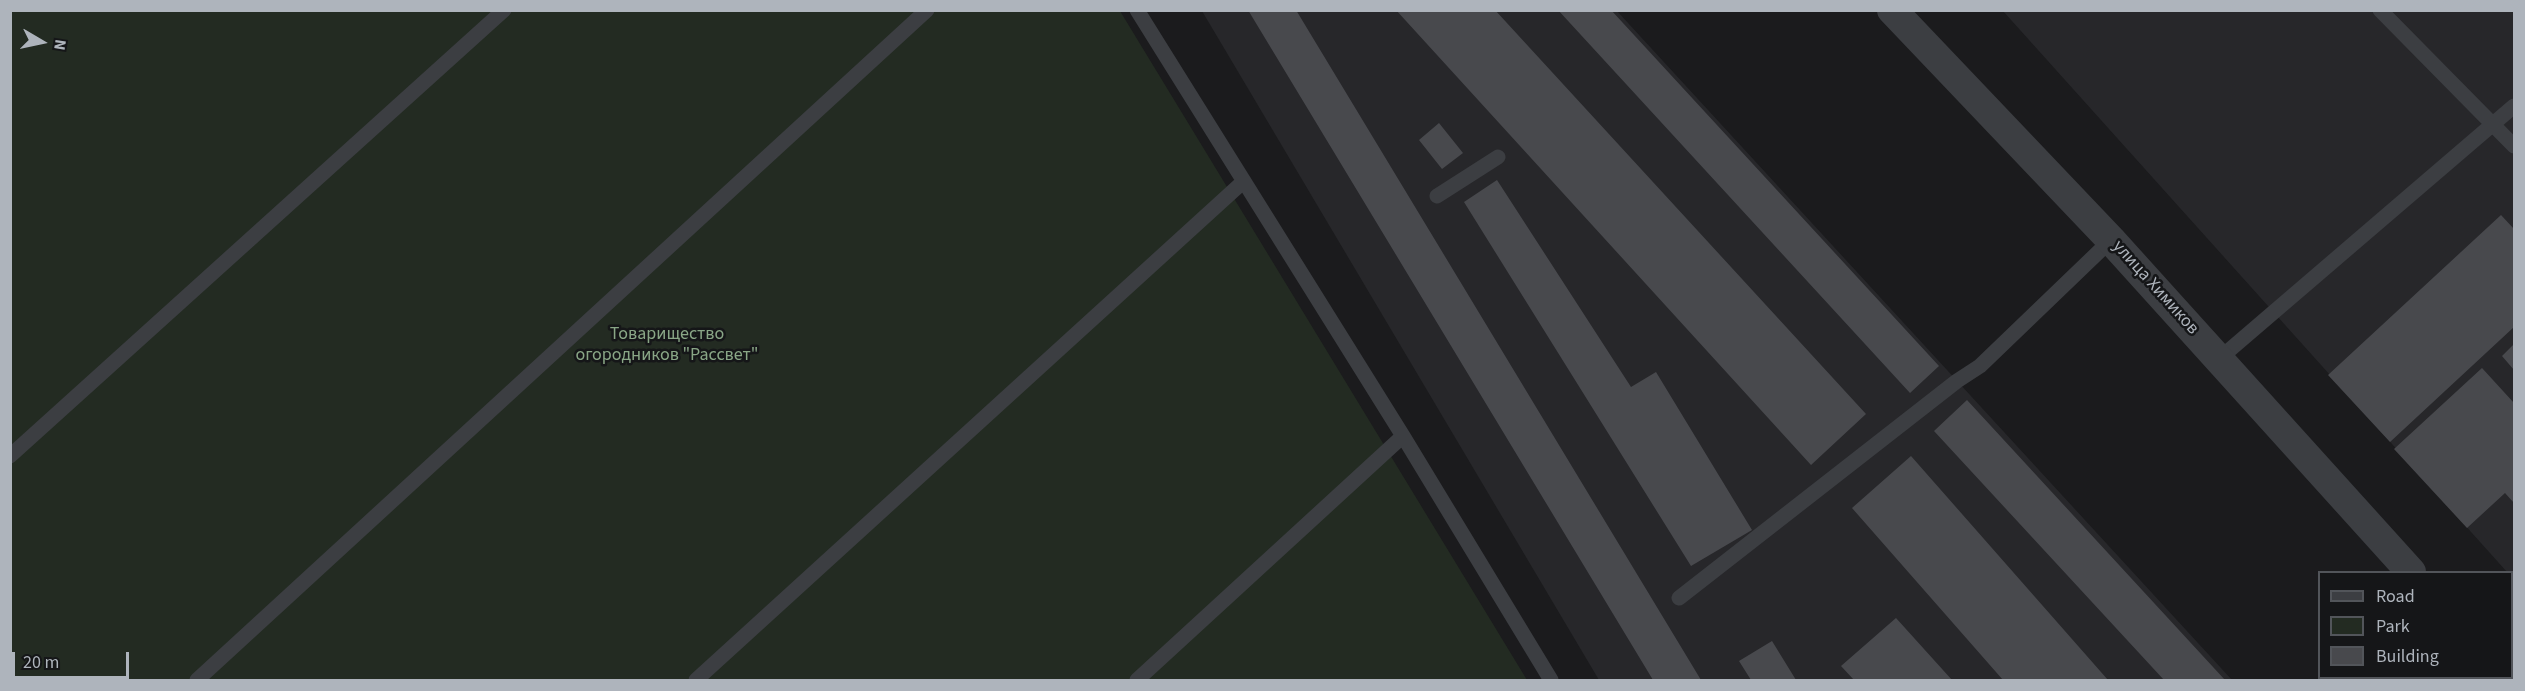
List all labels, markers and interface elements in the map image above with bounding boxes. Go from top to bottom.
north arrow [12,12,72,72]
text: N [48,38,71,52]
street label: улица Химиков [2107,236,2203,340]
park label: Товарищество огородников "Рассвет" [576,324,758,366]
legend [2318,571,2513,679]
text: Road [2376,584,2415,609]
text: Park [2376,614,2410,639]
scale bar [15,640,132,678]
text: Building [2376,644,2439,669]
text: 20 m [23,650,59,675]

